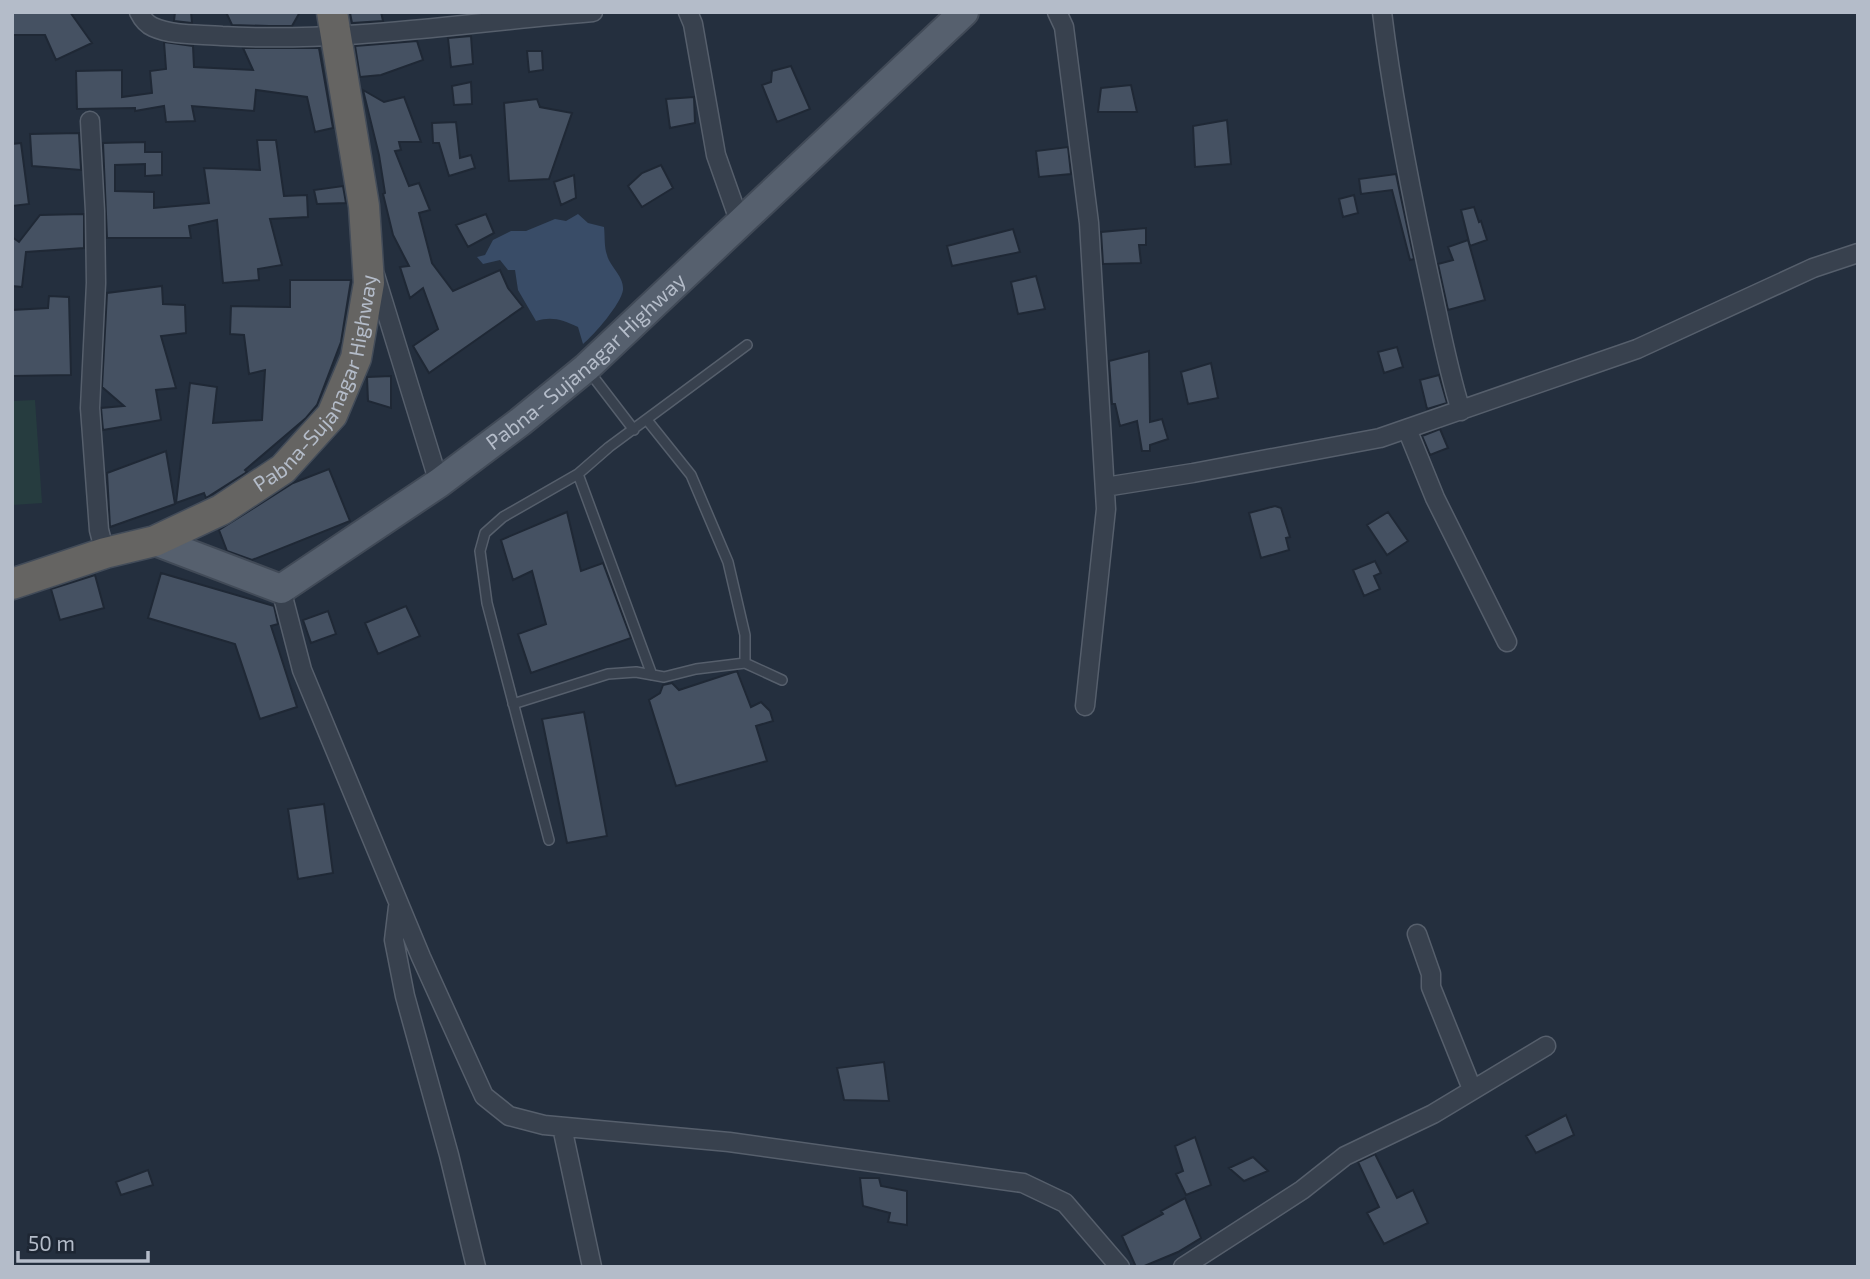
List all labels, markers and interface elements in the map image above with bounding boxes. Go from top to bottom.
street label: Pabna- Sujanagar Highway [480,267,690,454]
street label: Pabna-Sujanagar Highway [248,274,380,496]
scale bar [18,1220,147,1264]
text: 50 m [28,1230,75,1255]

